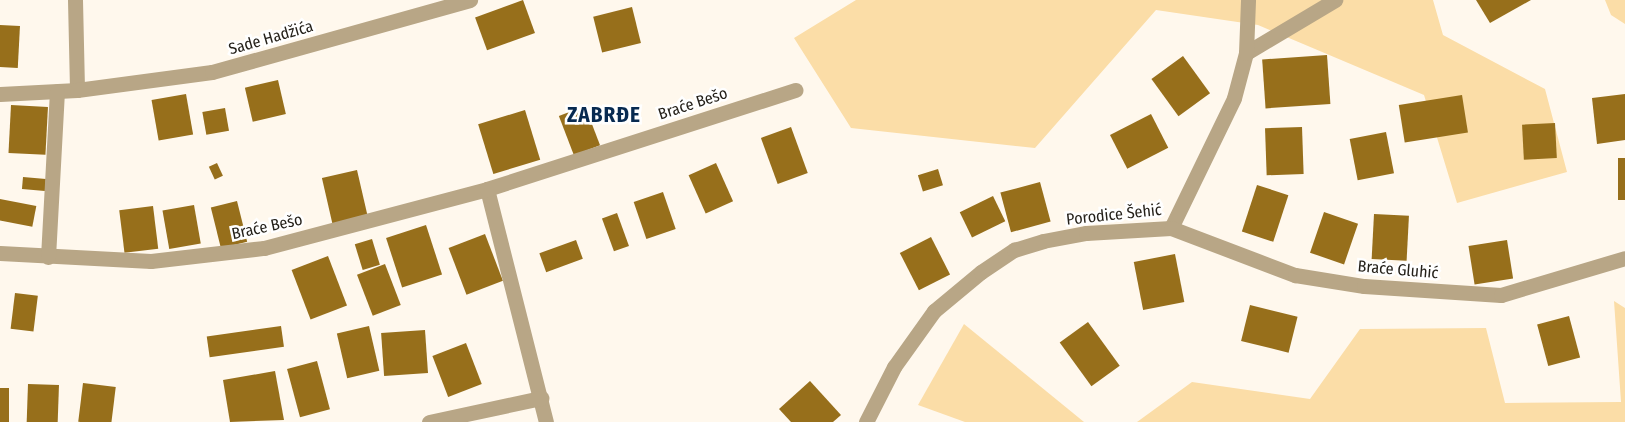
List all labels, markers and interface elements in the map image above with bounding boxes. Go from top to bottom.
street label: Sade Hadžića [227,17,315,59]
street label: Braće Bešo [656,84,730,124]
district label: ZABRĐE [566,102,642,128]
street label: Porodice Šehić [1065,200,1163,230]
street label: Braće Bešo [230,210,304,244]
street label: Braće Gluhić [1357,257,1439,283]

